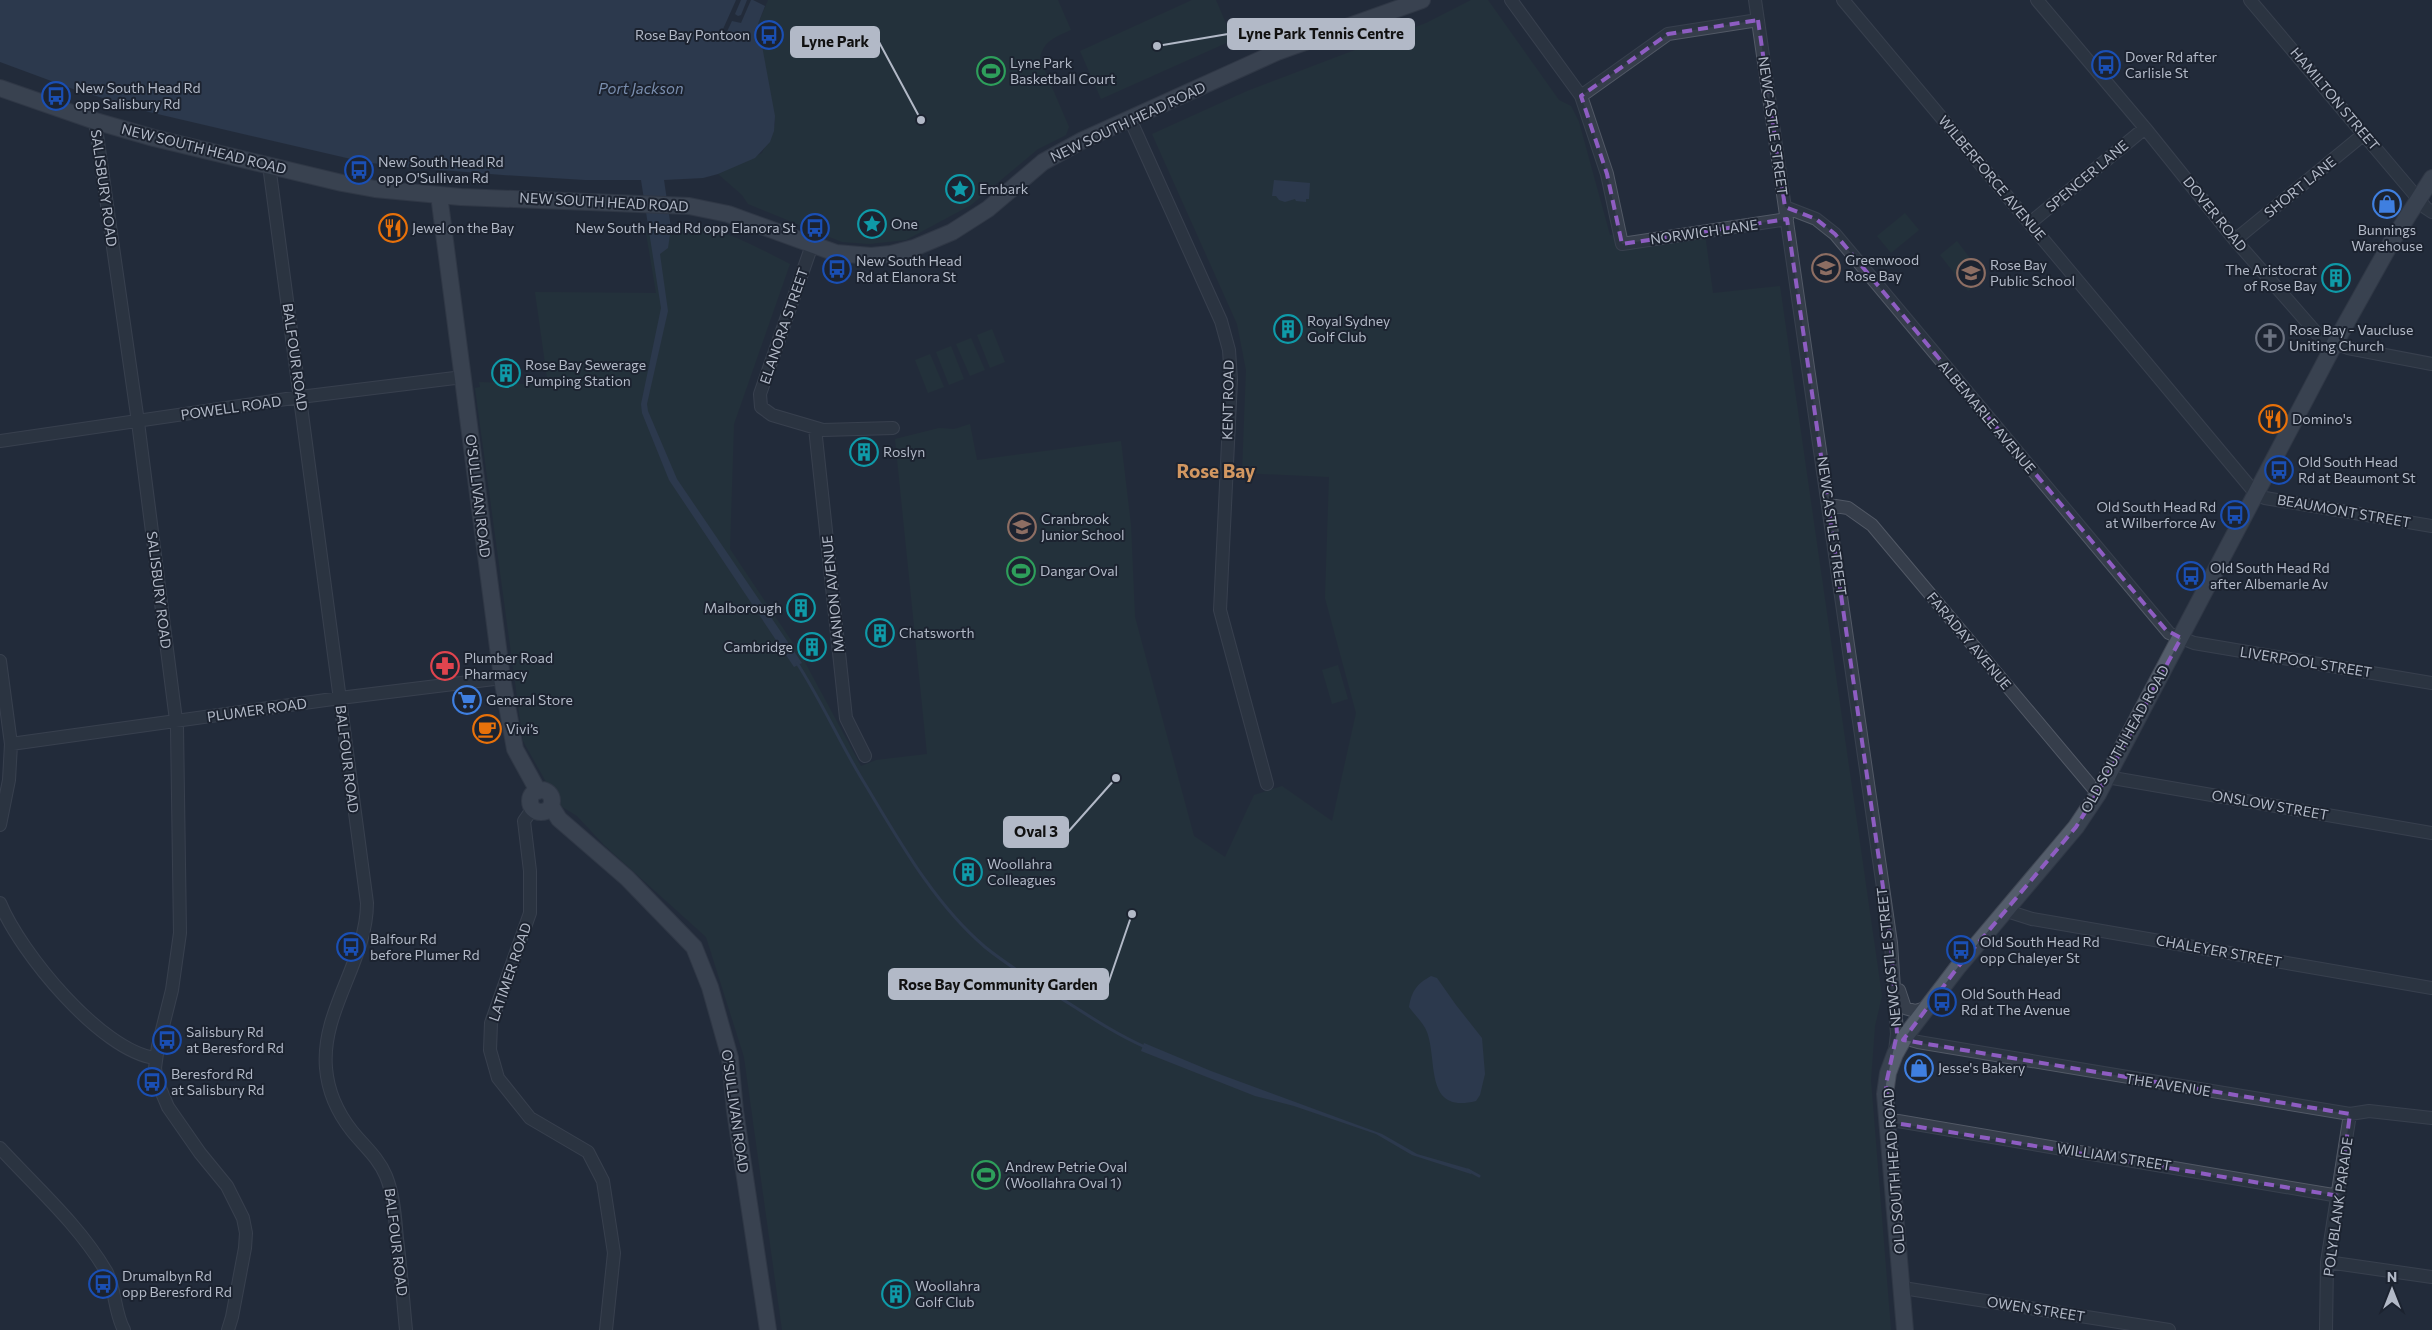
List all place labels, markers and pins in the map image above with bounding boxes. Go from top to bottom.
callout: Lyne Park Tennis Centre [1228,19,1414,49]
bus stop icon: Rose Bay Pontoon [754,20,784,50]
place label: Rose Bay Pontoon [635,26,750,43]
callout: Lyne Park [791,27,879,57]
place label: Dover Rd after Carlisle St [2125,48,2218,81]
bus stop icon: Dover Rd after Carlisle St [2091,50,2121,80]
place label: Lyne Park Basketball Court [1010,54,1116,87]
sports icon: Lyne Park Basketball Court [976,56,1006,86]
place label: New South Head Rd opp Salisbury Rd [75,79,200,112]
bus stop icon: New South Head Rd opp Salisbury Rd [41,81,71,111]
place label: New South Head Rd opp O'Sullivan Rd [378,153,503,186]
bus stop icon: New South Head Rd opp O'Sullivan Rd [344,155,374,185]
place icon: Embark [945,174,975,204]
place label: Embark [979,180,1029,197]
shop icon: Bunnings Warehouse [2372,189,2402,219]
place icon: One [857,209,887,239]
restaurant icon: Jewel on the Bay [378,213,408,243]
bus stop icon: New South Head Rd opp Elanora St [800,213,830,243]
place label: One [891,215,918,232]
place label: Jewel on the Bay [412,219,514,236]
place label: New South Head Rd opp Elanora St [575,219,796,236]
place label: Bunnings Warehouse [2351,221,2423,254]
place label: Greenwood Rose Bay [1845,251,1919,284]
place label: New South Head Rd at Elanora St [856,252,962,285]
school or university icon: Greenwood Rose Bay [1811,253,1841,283]
bus stop icon: New South Head Rd at Elanora St [822,254,852,284]
place label: Rose Bay Public School [1990,256,2075,289]
school or university icon: Rose Bay Public School [1956,258,1986,288]
place label: The Aristocrat of Rose Bay [2225,261,2317,294]
building icon: The Aristocrat of Rose Bay [2321,263,2351,293]
place label: Royal Sydney Golf Club [1307,312,1390,345]
building icon: Royal Sydney Golf Club [1273,314,1303,344]
place label: Rose Bay - Vaucluse Uniting Church [2289,321,2413,354]
church icon: Rose Bay - Vaucluse Uniting Church [2255,323,2285,353]
place label: Rose Bay Sewerage Pumping Station [525,356,646,389]
building icon: Rose Bay Sewerage Pumping Station [491,358,521,388]
restaurant icon: Domino's [2258,404,2288,434]
place label: Domino's [2292,410,2352,427]
building icon: Roslyn [849,437,879,467]
place label: Roslyn [883,443,925,460]
place label: Old South Head Rd at Beaumont St [2298,453,2416,486]
bus stop icon: Old South Head Rd at Beaumont St [2264,455,2294,485]
place label: Old South Head Rd at Wilberforce Av [2096,498,2216,531]
bus stop icon: Old South Head Rd at Wilberforce Av [2220,500,2250,530]
place label: Cranbrook Junior School [1041,510,1125,543]
school or university icon: Cranbrook Junior School [1007,512,1037,542]
sports icon: Dangar Oval [1006,556,1036,586]
place label: Old South Head Rd after Albemarle Av [2210,559,2330,592]
bus stop icon: Old South Head Rd after Albemarle Av [2176,561,2206,591]
place label: Dangar Oval [1040,562,1118,579]
building icon: Malborough [786,593,816,623]
place label: Malborough [704,599,782,616]
building icon: Chatsworth [865,618,895,648]
place label: Chatsworth [899,624,975,641]
building icon: Cambridge [797,632,827,662]
place label: Cambridge [723,638,793,655]
place label: Plumber Road Pharmacy [464,649,553,682]
pharmacy icon: Plumber Road Pharmacy [430,651,460,681]
supermarket icon: General Store [452,685,482,715]
place label: General Store [486,691,573,708]
cafe icon: Vivi’s [472,714,502,744]
place label: Vivi’s [506,720,539,737]
callout: Oval 3 [1004,817,1068,847]
place label: Woollahra Colleagues [987,855,1056,888]
building icon: Woollahra Colleagues [953,857,983,887]
place label: Balfour Rd before Plumer Rd [370,930,480,963]
bus stop icon: Balfour Rd before Plumer Rd [336,932,366,962]
place label: Old South Head Rd opp Chaleyer St [1980,933,2100,966]
bus stop icon: Old South Head Rd opp Chaleyer St [1946,935,1976,965]
callout: Rose Bay Community Garden [889,969,1108,999]
place label: Old South Head Rd at The Avenue [1961,985,2070,1018]
bus stop icon: Old South Head Rd at The Avenue [1927,987,1957,1017]
place label: Salisbury Rd at Beresford Rd [186,1023,284,1056]
bus stop icon: Salisbury Rd at Beresford Rd [152,1025,182,1055]
shop icon: Jesse's Bakery [1904,1053,1934,1083]
place label: Jesse's Bakery [1938,1059,2025,1076]
place label: Beresford Rd at Salisbury Rd [171,1065,264,1098]
bus stop icon: Beresford Rd at Salisbury Rd [137,1067,167,1097]
place label: Andrew Petrie Oval (Woollahra Oval 1) [1005,1158,1127,1191]
sports icon: Andrew Petrie Oval (Woollahra Oval 1) [971,1160,1001,1190]
place label: Drumalbyn Rd opp Beresford Rd [122,1267,232,1300]
bus stop icon: Drumalbyn Rd opp Beresford Rd [88,1269,118,1299]
place label: Woollahra Golf Club [915,1277,980,1310]
building icon: Woollahra Golf Club [881,1279,911,1309]

